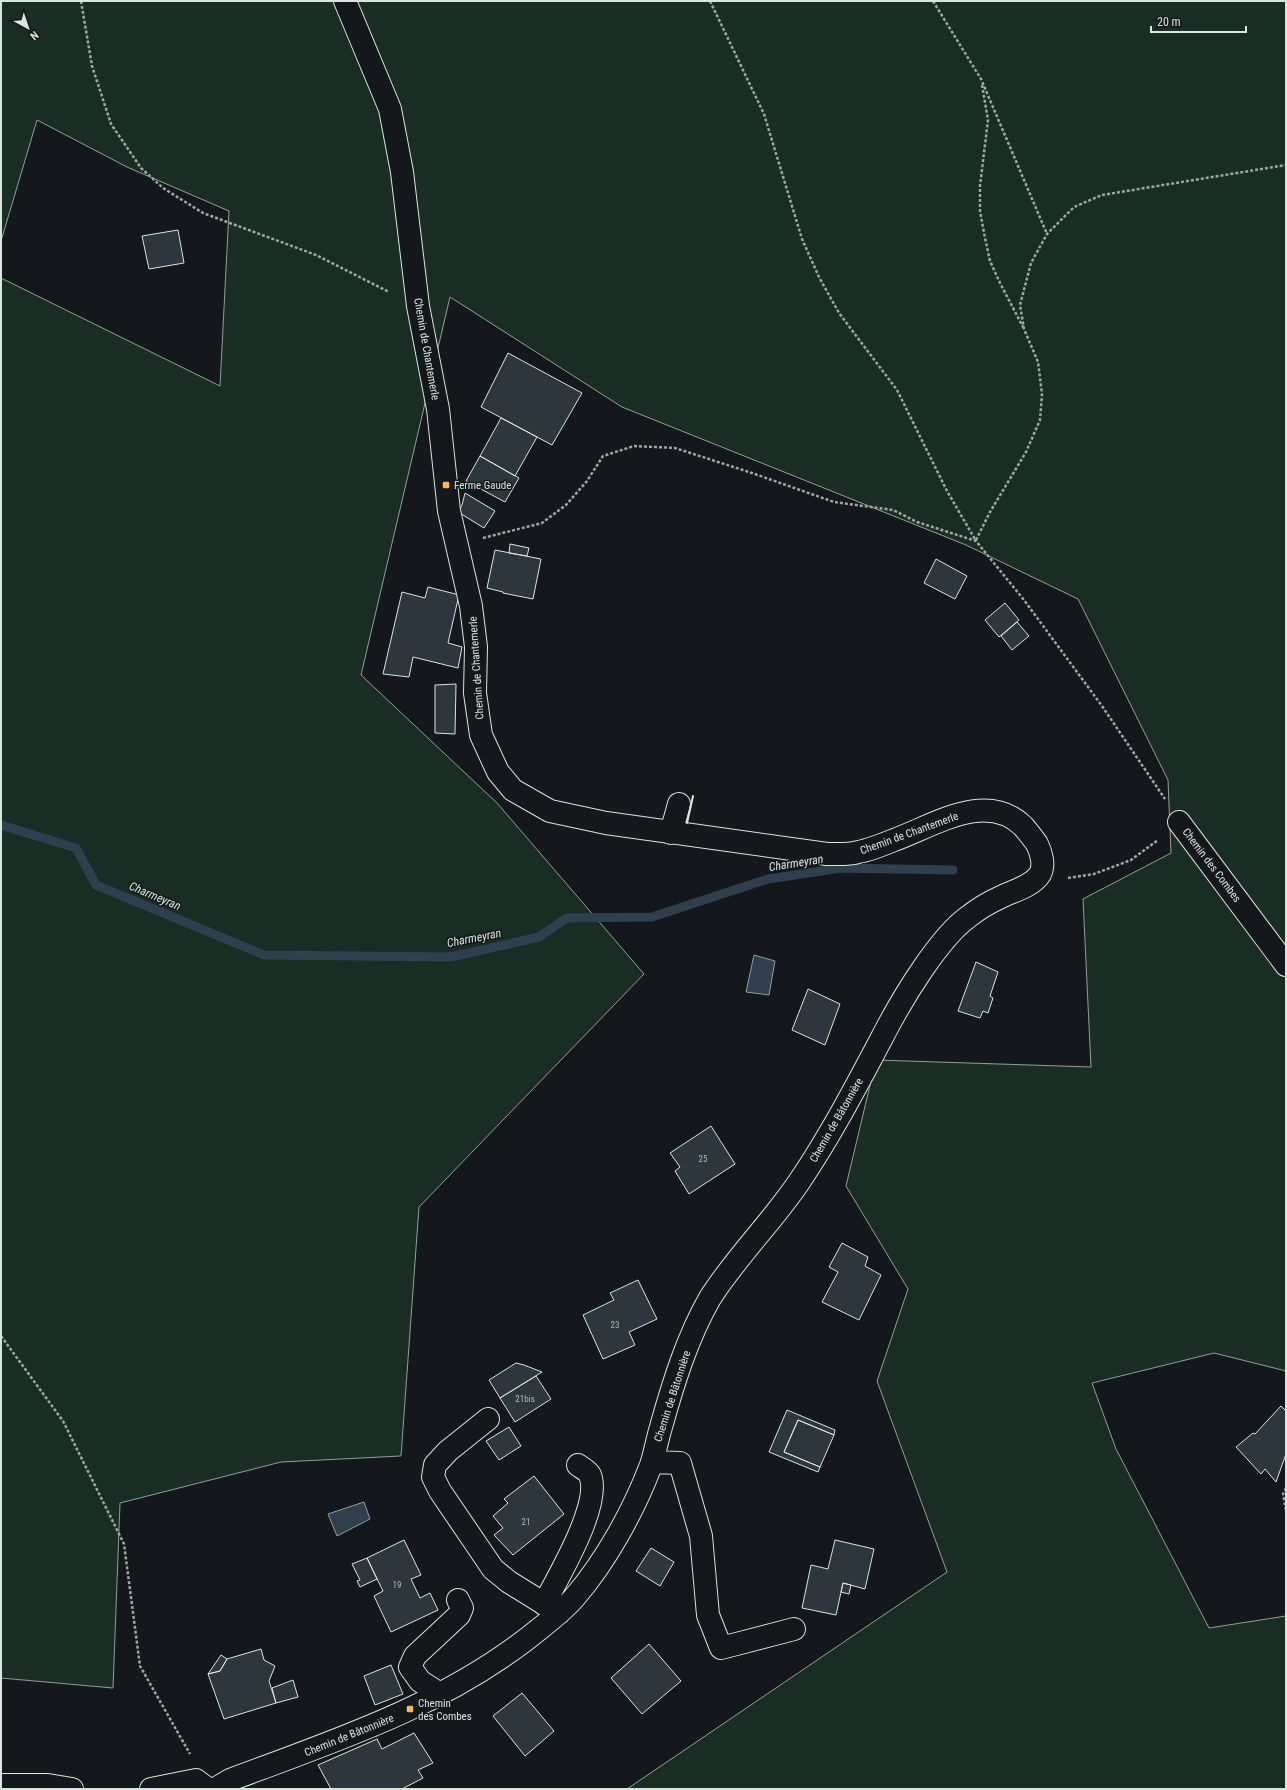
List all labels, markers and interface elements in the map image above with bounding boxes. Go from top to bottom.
north arrow [8,8,48,48]
scale bar [1151,8,1246,34]
text: 20 m [1157,15,1181,29]
text: N [27,28,41,43]
street label: Chemin de Chantemerle [411,297,442,401]
place label: Ferme Gaude [454,479,511,492]
marker: Ferme Gaude [441,480,451,490]
street label: Chemin de Chantemerle [466,616,487,720]
street label: Chemin de Chantemerle [858,810,960,857]
street label: Chemin des Combes [1180,826,1244,905]
water label: Charmeyran [768,852,825,874]
water label: Charmeyran [127,879,183,913]
water label: Charmeyran [446,926,503,950]
street label: Chemin de Bâtonnière [807,1076,866,1165]
house number: 25 [699,1154,708,1164]
house number: 23 [611,1320,619,1330]
street label: Chemin de Bâtonnière [652,1349,693,1443]
house number: 21bis [515,1394,535,1404]
house number: 21 [522,1517,530,1527]
house number: 19 [393,1580,401,1590]
place label: Chemin des Combes [418,1697,472,1723]
marker: Chemin des Combes [405,1704,415,1714]
street label: Chemin de Bâtonnière [303,1712,396,1759]

